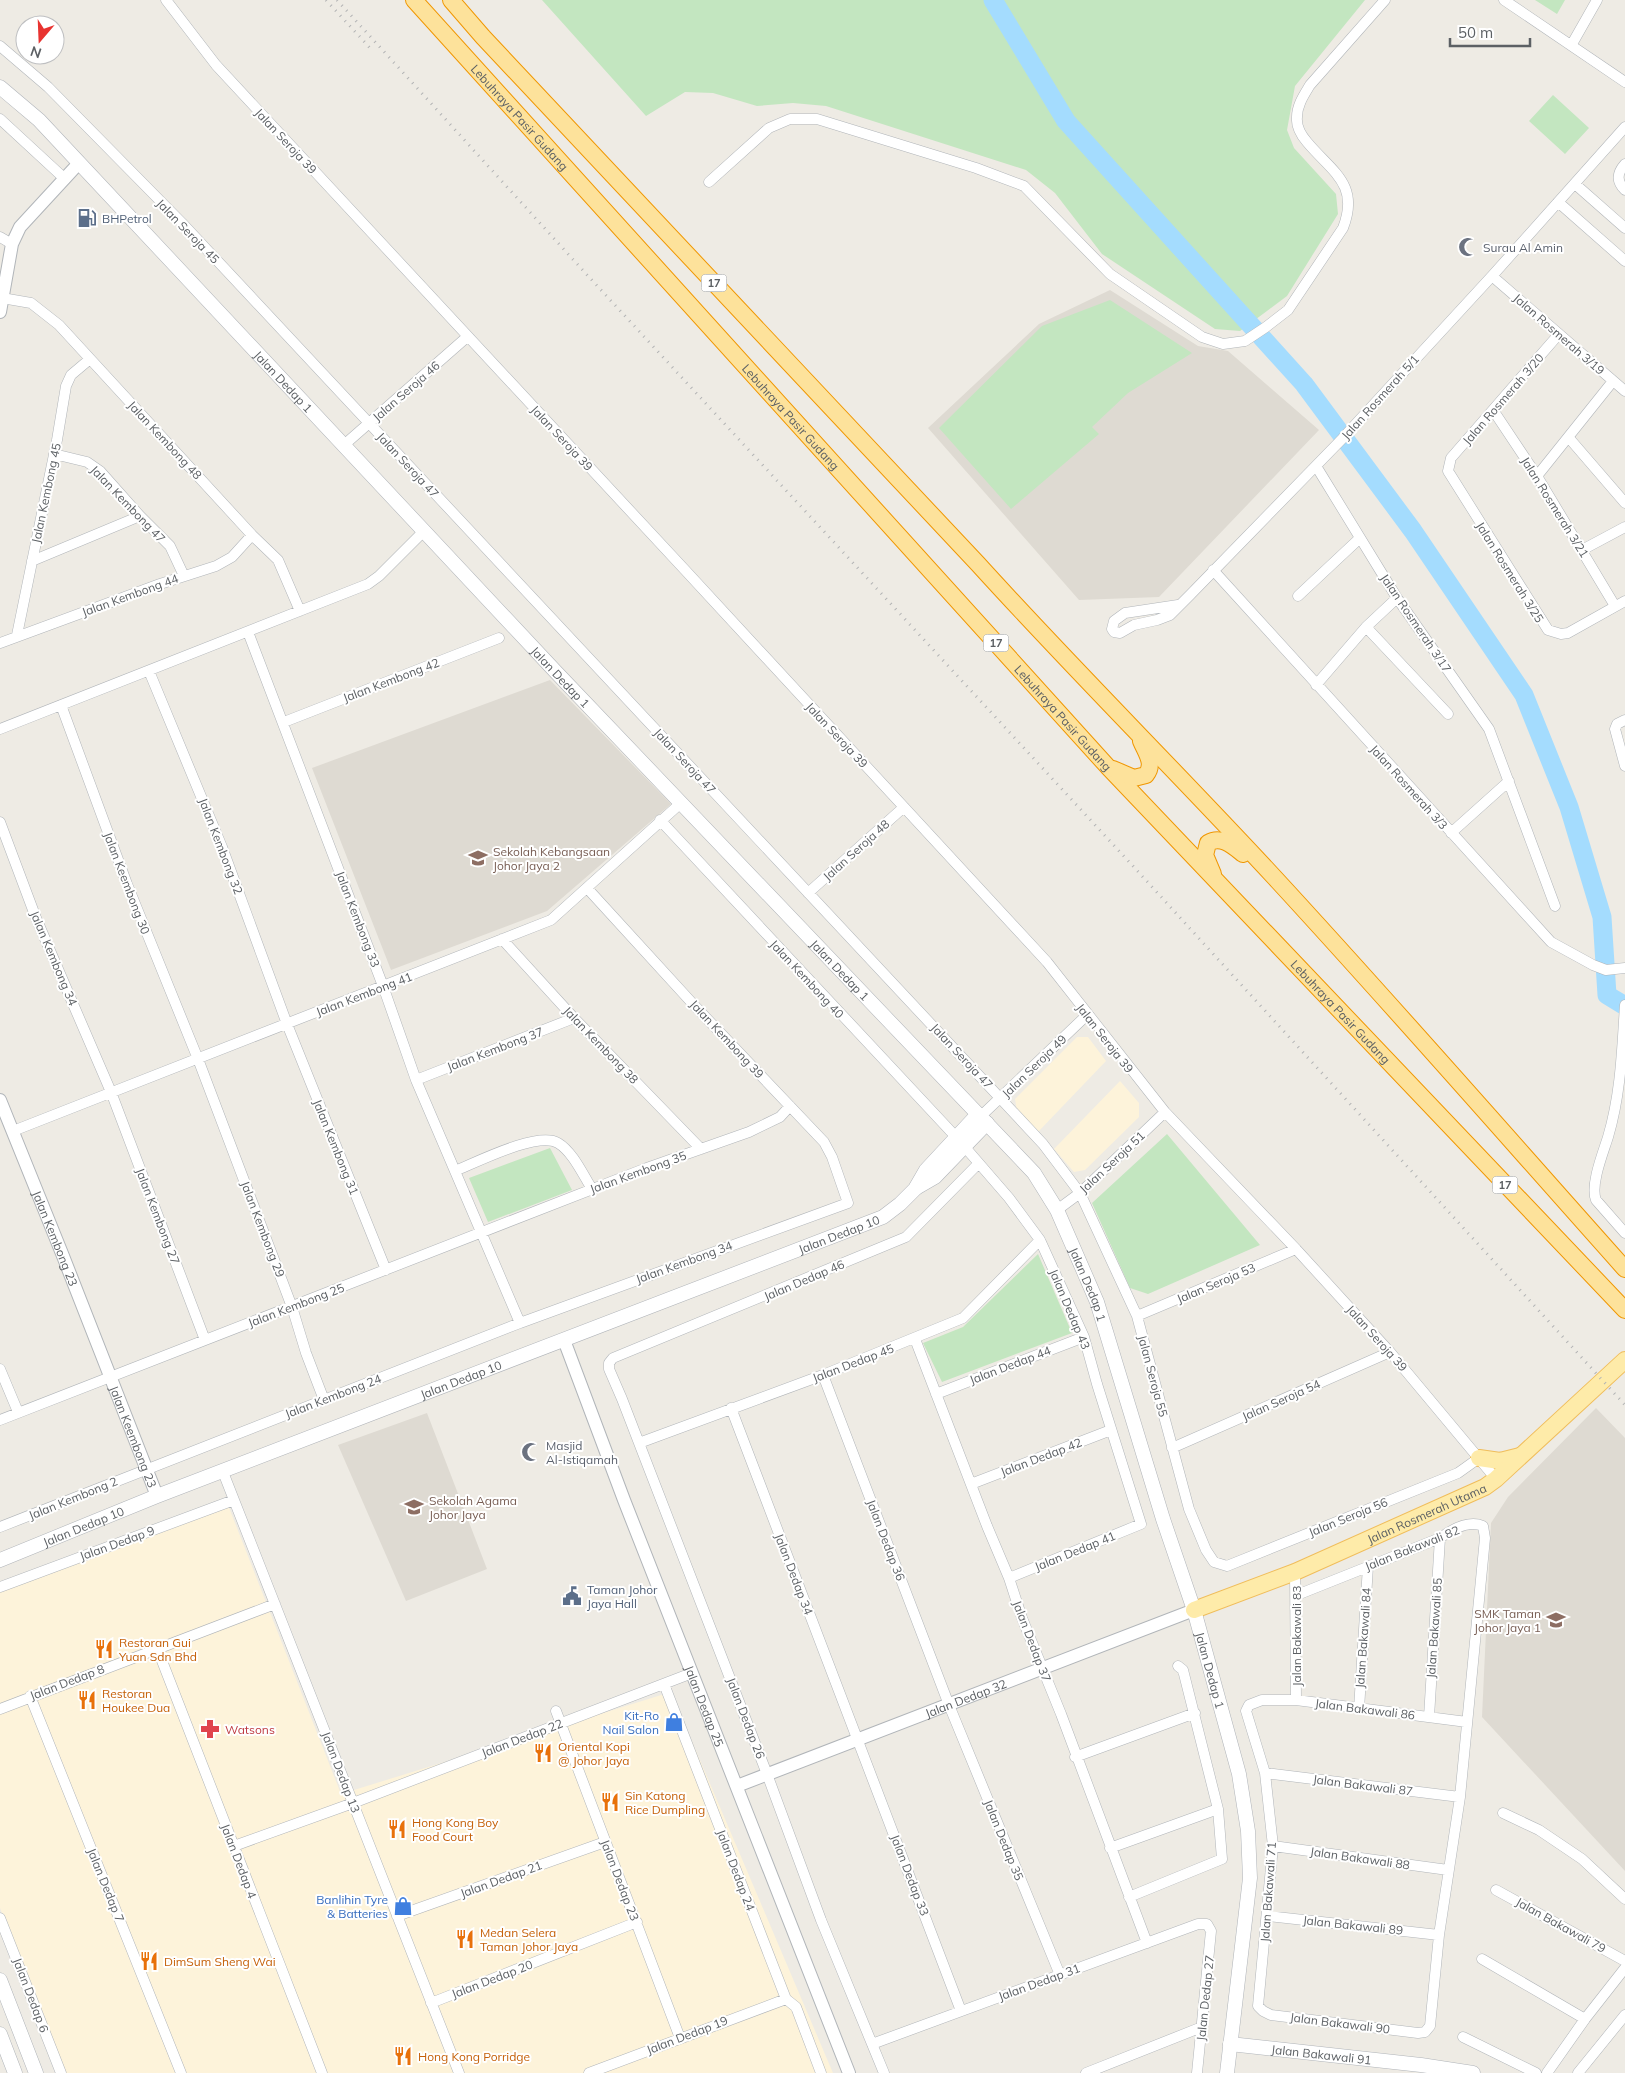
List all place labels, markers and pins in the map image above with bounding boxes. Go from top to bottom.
fuel station icon: BHPetrol [76,207,98,229]
place label: BHPetrol [102,211,152,226]
mosque icon: Surau Al Amin [1457,236,1479,258]
place label: Surau Al Amin [1483,240,1563,255]
place label: Sekolah Kebangsaan Johor Jaya 2 [493,844,610,873]
school or university icon: Sekolah Kebangsaan Johor Jaya 2 [467,847,489,869]
place label: Masjid Al-Istiqamah [546,1438,618,1467]
mosque icon: Masjid Al-Istiqamah [520,1441,542,1463]
place label: Sekolah Agama Johor Jaya [429,1493,517,1522]
school or university icon: Sekolah Agama Johor Jaya [403,1496,425,1518]
place label: Taman Johor Jaya Hall [587,1582,658,1611]
public building icon: Taman Johor Jaya Hall [561,1585,583,1607]
place label: SMK Taman Johor Jaya 1 [1474,1606,1541,1635]
school or university icon: SMK Taman Johor Jaya 1 [1545,1609,1567,1631]
place label: Restoran Gui Yuan Sdn Bhd [118,1635,197,1664]
restaurant icon: Restoran Gui Yuan Sdn Bhd [93,1638,115,1660]
place label: Restoran Houkee Dua [102,1686,170,1715]
restaurant icon: Restoran Houkee Dua [76,1689,98,1711]
place label: Kit-Ro Nail Salon [603,1708,659,1737]
shop icon: Kit-Ro Nail Salon [663,1711,685,1733]
pharmacy icon: Watsons [199,1718,221,1740]
place label: Watsons [225,1722,275,1737]
place label: Oriental Kopi @ Johor Jaya [558,1739,630,1768]
restaurant icon: Oriental Kopi @ Johor Jaya [532,1742,554,1764]
place label: Sin Katong Rice Dumpling [625,1788,705,1817]
restaurant icon: Sin Katong Rice Dumpling [599,1791,621,1813]
place label: Hong Kong Boy Food Court [412,1815,499,1844]
restaurant icon: Hong Kong Boy Food Court [386,1818,408,1840]
place label: Banlihin Tyre & Batteries [316,1892,388,1921]
shop icon: Banlihin Tyre & Batteries [392,1895,414,1917]
place label: Medan Selera Taman Johor Jaya [480,1925,578,1954]
restaurant icon: Medan Selera Taman Johor Jaya [454,1928,476,1950]
restaurant icon: DimSum Sheng Wai [138,1950,160,1972]
place label: DimSum Sheng Wai [164,1954,276,1969]
restaurant icon: Hong Kong Porridge [392,2045,414,2067]
place label: Hong Kong Porridge [418,2049,530,2064]

